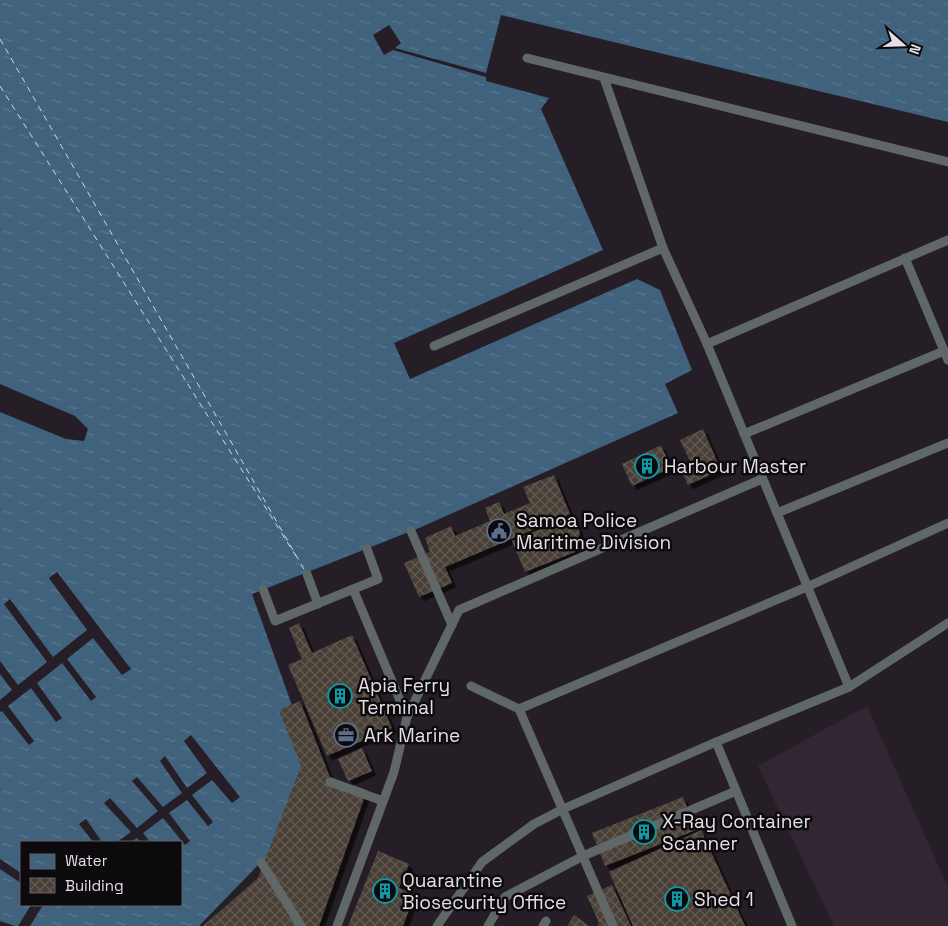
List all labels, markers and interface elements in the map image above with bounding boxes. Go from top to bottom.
north arrow [878,20,928,70]
text: N [905,42,925,57]
building icon: Harbour Master [634,453,660,479]
place label: Harbour Master [664,454,806,479]
place label: Samoa Police Maritime Division [516,508,671,555]
public building icon: Samoa Police Maritime Division [486,518,512,544]
place label: Apia Ferry Terminal [358,673,450,720]
building icon: Apia Ferry Terminal [327,683,353,709]
office icon: Ark Marine [333,722,359,748]
place label: Ark Marine [364,723,460,748]
place label: X-Ray Container Scanner [662,809,811,856]
building icon: X-Ray Container Scanner [631,819,657,845]
legend [20,841,182,906]
text: Water [65,851,108,870]
place label: Quarantine Biosecurity Office [402,868,566,915]
text: Building [65,876,124,895]
building icon: Quarantine Biosecurity Office [372,878,398,904]
building icon: Shed 1 [664,886,690,912]
place label: Shed 1 [694,887,754,912]

